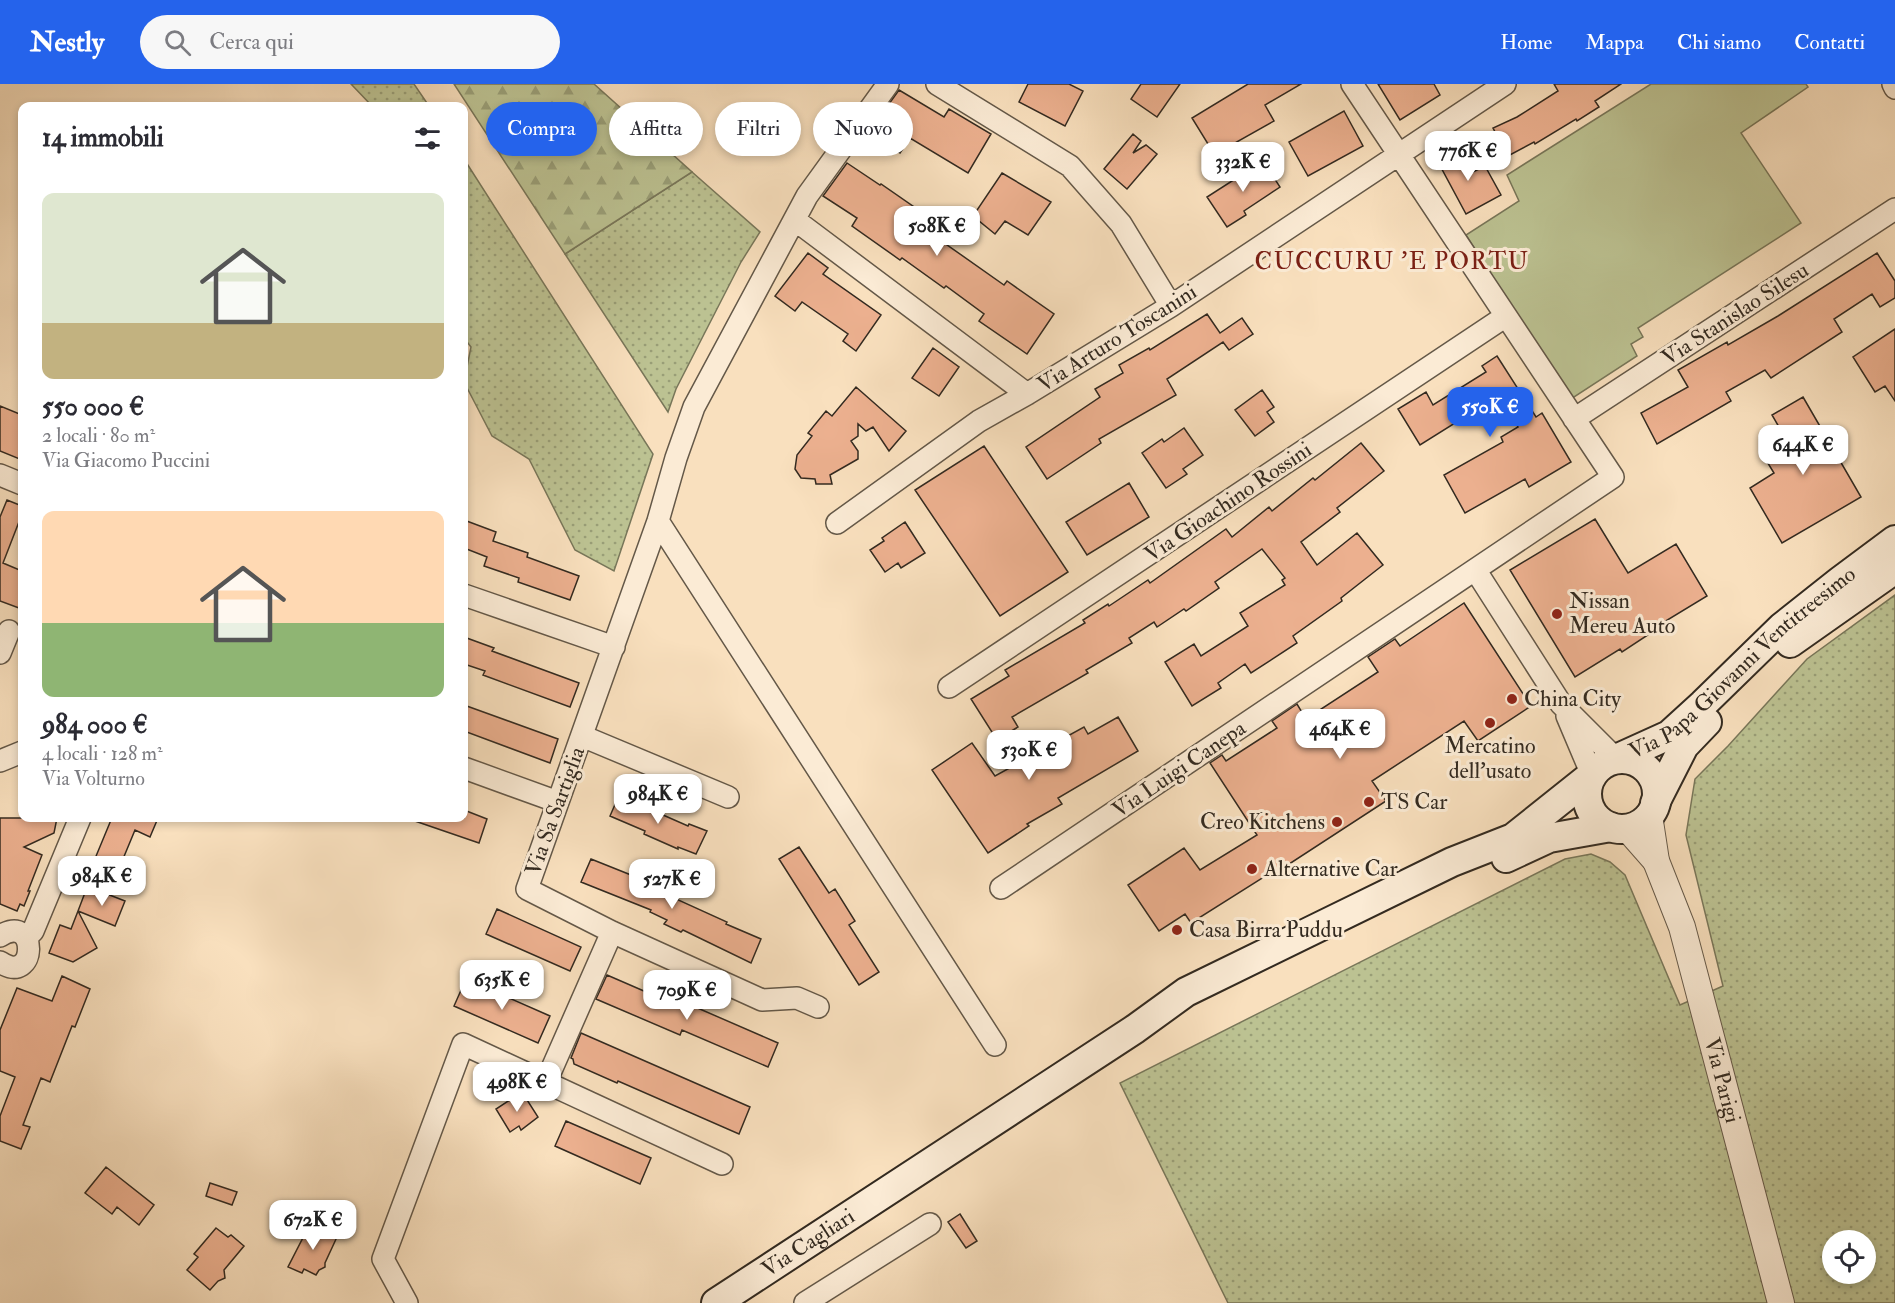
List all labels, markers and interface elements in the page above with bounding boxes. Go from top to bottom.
search box [140,15,560,69]
text: Nestly [30,25,104,60]
icon: search [161,26,194,59]
text: Cerca qui [209,28,294,56]
text: Home [1500,29,1552,56]
text: Mappa [1585,29,1644,56]
text: Chi siamo [1677,29,1761,56]
text: Contatti [1794,29,1865,56]
chip: Compra [486,102,597,156]
chip: Affitta [609,102,703,156]
chip: Filtri [715,102,801,156]
chip: Nuovo [813,102,913,156]
text: 14 immobili [42,122,164,154]
icon: filters [411,122,444,155]
pin: 776K € [1419,131,1517,182]
text: 776K € [1439,138,1497,163]
pin: 332K € [1194,142,1292,193]
text: 332K € [1215,149,1271,174]
pin: 508K € [888,206,986,257]
text: 508K € [908,213,966,238]
icon: home [189,232,297,340]
district label: CUCCURU 'E PORTU [1255,246,1529,277]
street label: Via Stanislao Silesu [1656,256,1814,372]
street label: Via Arturo Toscanini [1032,278,1202,398]
pin: 550K € [1441,387,1539,438]
text: 550 000 € [42,391,144,423]
text: 550K € [1461,394,1519,419]
text: 2 locali · 80 m² [42,423,155,448]
pin: 644K € [1754,425,1852,476]
text: 644K € [1772,432,1834,457]
street label: Via Gioachino Rossini [1139,436,1317,568]
text: Via Giacomo Puccini [42,448,210,473]
icon: home [189,550,297,658]
street label: Via Papa Giovanni Ventitreesimo [1624,560,1861,765]
place label: Nissan Mereu Auto [1569,587,1675,640]
marker: Nissan Mereu Auto [1550,607,1564,621]
place label: China City [1524,685,1621,713]
marker: China City [1505,692,1519,706]
text: 984 000 € [42,709,148,741]
pin: 464K € [1291,709,1389,760]
street label: Via Luigi Canepa [1107,713,1253,825]
text: 464K € [1309,716,1371,741]
marker: Mercatino dell'usato [1483,716,1497,730]
pin: 530K € [980,730,1078,781]
place label: Mercatino dell'usato [1445,732,1536,785]
text: 530K € [1001,737,1057,762]
text: 4 locali · 128 m² [42,741,163,766]
street label: Via Sa Sartiglia [519,742,592,879]
text: Via Volturno [42,766,145,791]
pin: 984K € [609,774,707,825]
text: 984K € [628,781,688,806]
place label: TS Car [1381,788,1448,816]
marker: TS Car [1362,795,1376,809]
place label: Creo Kitchens [1200,808,1325,836]
marker: Creo Kitchens [1330,815,1344,829]
place label: Alternative Car [1263,855,1398,883]
pin: 984K € [53,856,151,907]
pin: 527K € [623,859,721,910]
marker: Alternative Car [1245,862,1259,876]
text: 984K € [72,863,132,888]
text: 527K € [643,866,701,891]
place label: Casa Birra Puddu [1189,916,1343,944]
marker: Casa Birra Puddu [1170,923,1184,937]
pin: 635K € [453,960,551,1011]
text: 635K € [474,967,530,992]
pin: 709K € [638,970,736,1021]
text: 709K € [657,977,717,1002]
street label: Via Parigi [1698,1035,1747,1126]
pin: 498K € [468,1062,566,1113]
text: 498K € [487,1069,547,1094]
pin: 672K € [264,1200,362,1251]
street label: Via Cagliari [756,1202,860,1283]
text: 672K € [283,1207,343,1232]
map controls [1822,1230,1876,1284]
button: locate [1822,1230,1876,1284]

